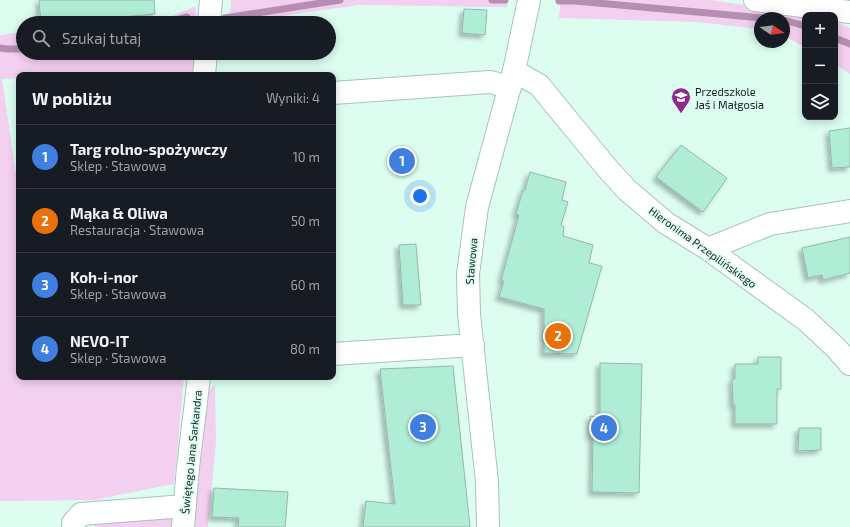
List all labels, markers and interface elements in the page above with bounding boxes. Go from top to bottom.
north arrow [754,12,790,48]
map controls [802,12,838,120]
button: + [802,12,838,48]
search box [16,16,336,60]
icon: search [30,27,52,49]
text: Szukaj tutaj [62,29,141,47]
button: − [802,48,838,84]
button: layers [802,84,838,120]
place label: Przedszkole Jaś i Małgosia [695,85,764,111]
school or university icon: Przedszkole Jaś i Małgosia [670,86,692,114]
text: W pobliżu [32,88,112,108]
text: Wyniki: 4 [266,90,320,106]
text: Targ rolno-spożywczy [70,140,228,158]
pin: 1 [389,146,415,176]
text: 1 [42,149,48,165]
text: 10 m [293,149,320,165]
text: Sklep · Stawowa [70,158,166,174]
your location [410,186,430,206]
text: Mąka & Oliwa [70,204,168,222]
street label: Hieronima Przepilińskiego [647,204,759,290]
text: 2 [41,213,49,229]
text: 50 m [291,213,320,229]
text: Restauracja · Stawowa [70,222,204,238]
street label: Stawowa [462,237,480,285]
text: Koh-i-nor [70,268,138,286]
text: 3 [41,277,49,293]
text: 60 m [290,277,320,293]
text: Sklep · Stawowa [70,286,166,302]
pin: 2 [545,321,571,351]
text: NEVO-IT [70,332,129,350]
text: 4 [41,341,49,357]
text: 80 m [290,341,320,357]
text: Sklep · Stawowa [70,350,166,366]
street label: Świętego Jana Sarkandra [178,389,204,515]
pin: 3 [410,412,436,442]
pin: 4 [591,413,617,443]

